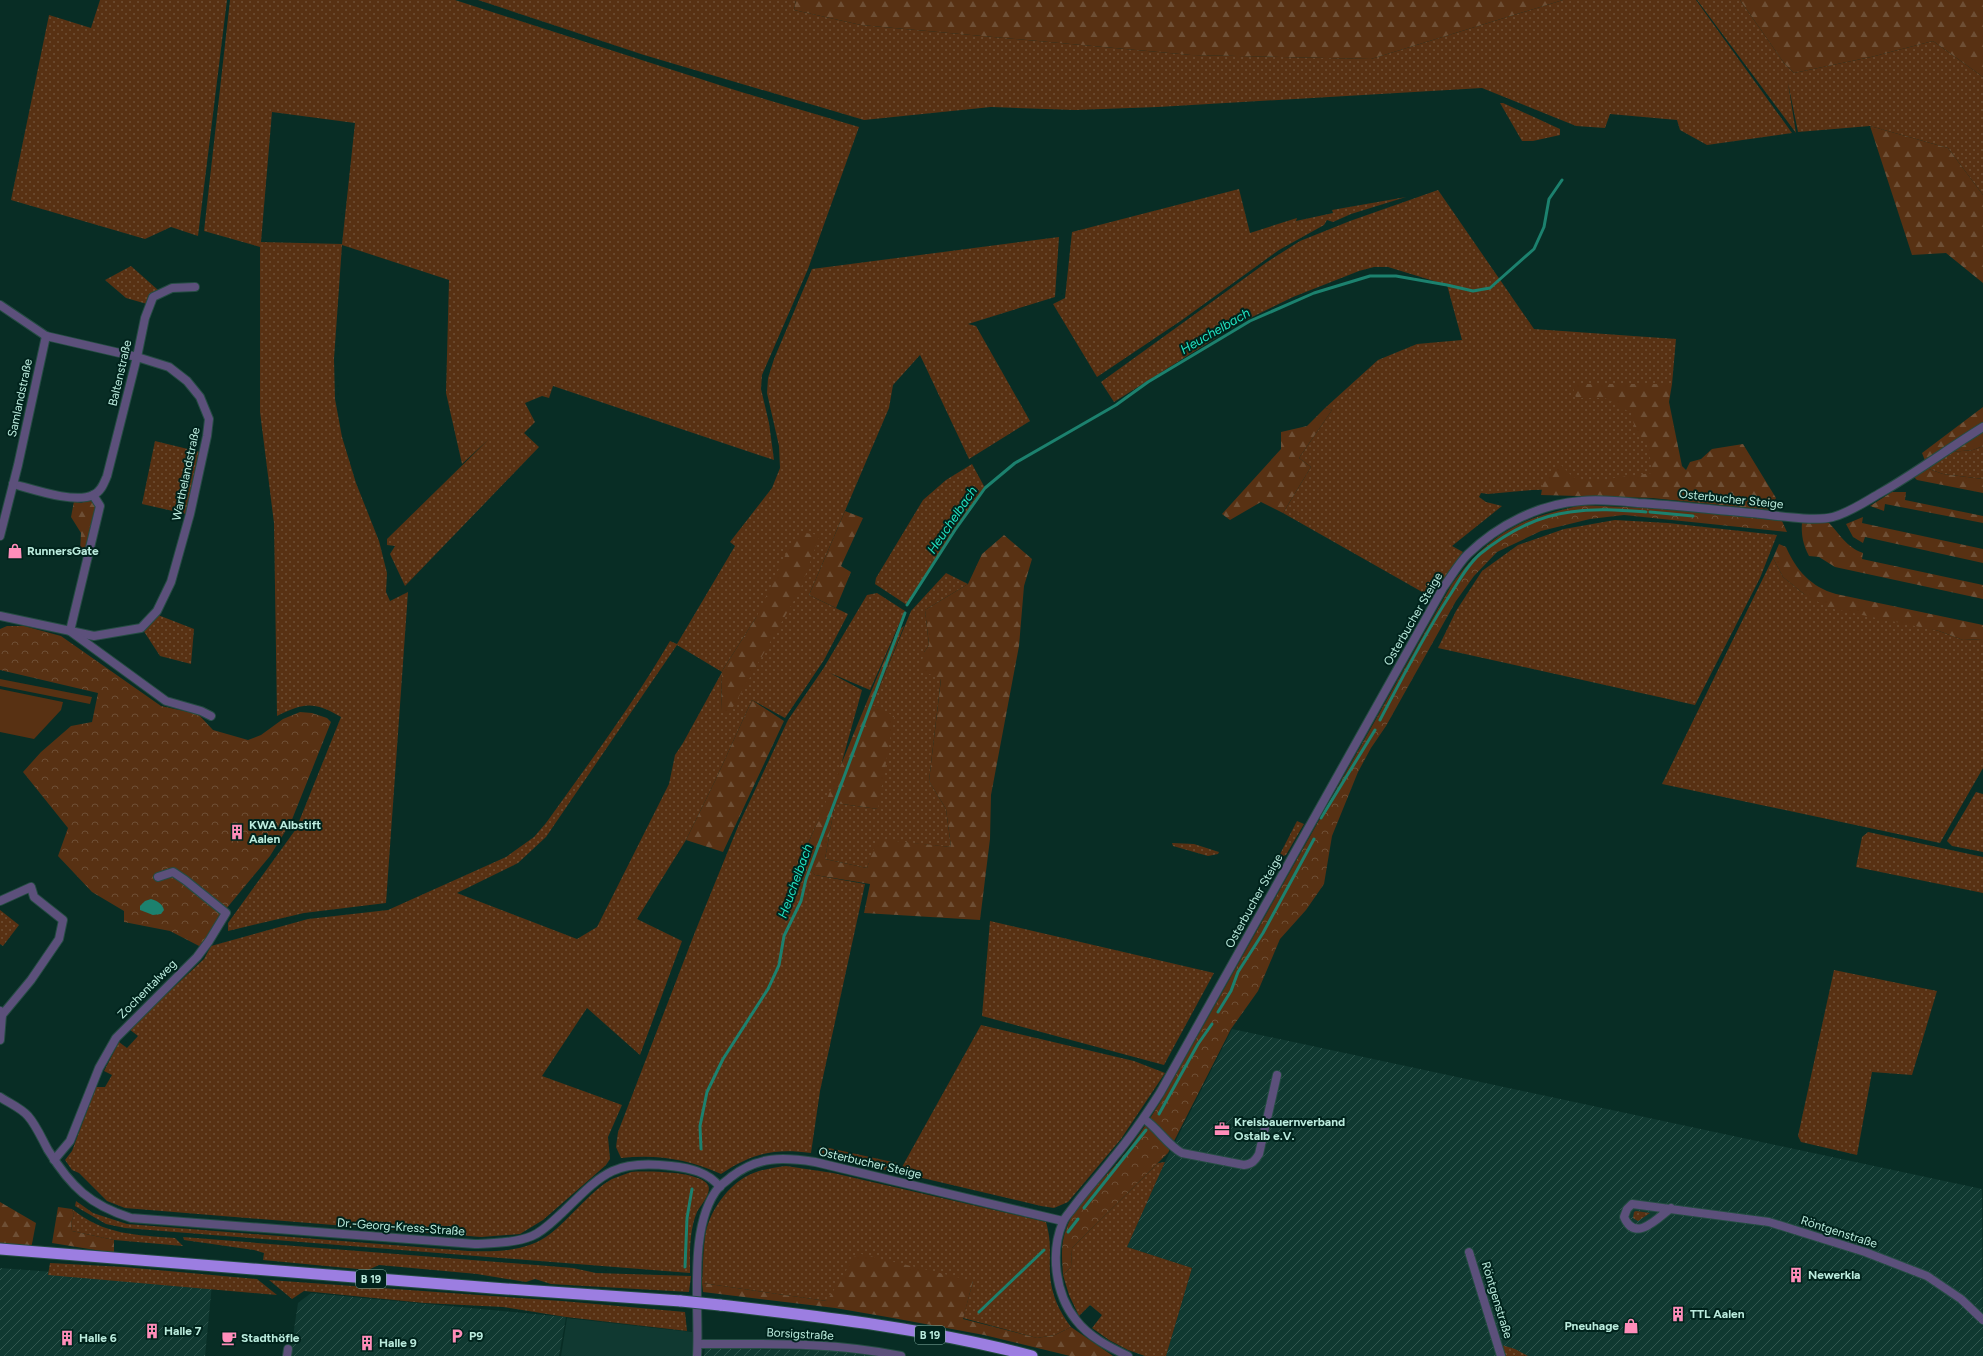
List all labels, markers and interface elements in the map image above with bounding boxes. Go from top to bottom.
water label: Heuchelbach [1177,305,1253,357]
street label: Baltenstraße [106,338,135,407]
street label: Samlandstraße [5,357,35,438]
street label: Warthelandstraße [169,426,203,522]
water label: Heuchelbach [924,483,980,557]
street label: Osterbucher Steige [1678,487,1785,512]
shop icon: RunnersGate [6,542,24,560]
place label: RunnersGate [27,544,99,558]
street label: Osterbucher Steige [1381,570,1446,668]
place label: KWA Albstift Aalen [249,818,321,846]
building icon: KWA Albstift Aalen [228,823,246,841]
water label: Heuchelbach [775,842,815,920]
street label: Osterbucher Steige [1222,851,1286,950]
street label: Zochentalweg [115,957,179,1021]
place label: Kreisbauernverband Ostalb e.V. [1234,1115,1345,1143]
office icon: Kreisbauernverband Ostalb e.V. [1213,1120,1231,1138]
street label: Osterbucher Steige [817,1144,923,1182]
street label: Röntgenstraße [1799,1213,1879,1251]
street label: Dr.-Georg-Kress-Straße [337,1216,466,1238]
street label: Röntgenstraße [1479,1260,1515,1341]
building icon: Newerkla [1787,1266,1805,1284]
place label: Newerkla [1808,1268,1861,1282]
road number: B 19 [356,1270,386,1288]
building icon: TTL Aalen [1669,1305,1687,1323]
place label: TTL Aalen [1690,1307,1745,1321]
shop icon: Pneuhage [1622,1317,1640,1335]
place label: Pneuhage [1564,1319,1619,1333]
building icon: Halle 7 [143,1322,161,1340]
place label: Halle 7 [164,1324,202,1338]
street label: Borsigstraße [766,1325,834,1343]
road number: B 19 [915,1326,945,1344]
parking icon: P9 [448,1327,466,1345]
building icon: Halle 6 [58,1329,76,1347]
cafe icon: Stadthöfle [220,1329,238,1347]
place label: P9 [469,1329,483,1343]
place label: Halle 6 [79,1331,117,1345]
place label: Stadthöfle [241,1331,300,1345]
building icon: Halle 9 [358,1334,376,1352]
place label: Halle 9 [379,1336,417,1350]

